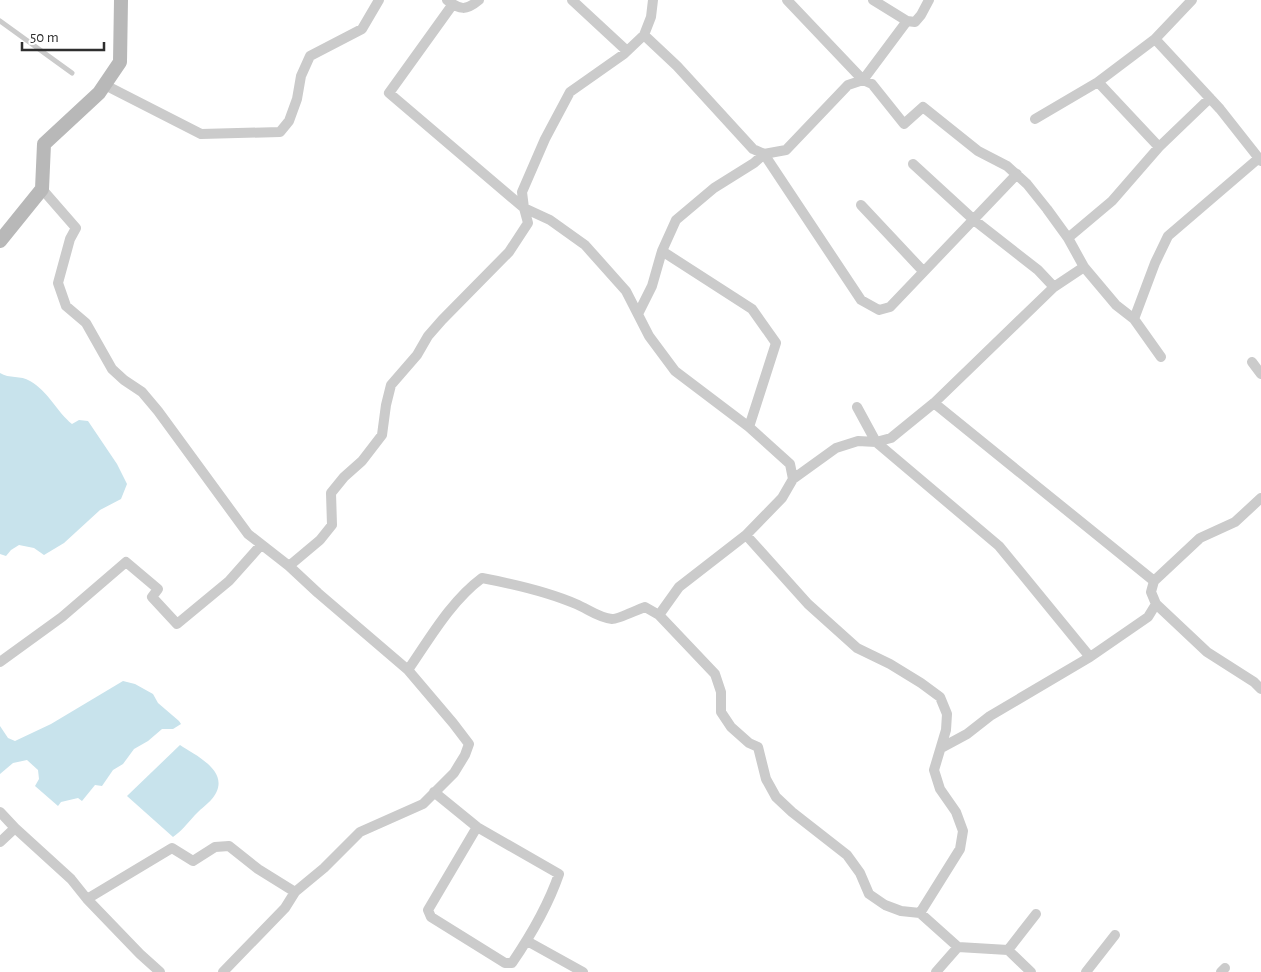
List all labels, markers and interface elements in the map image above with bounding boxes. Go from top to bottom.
scale bar [22,20,105,52]
text: 50 m [30,30,59,45]

